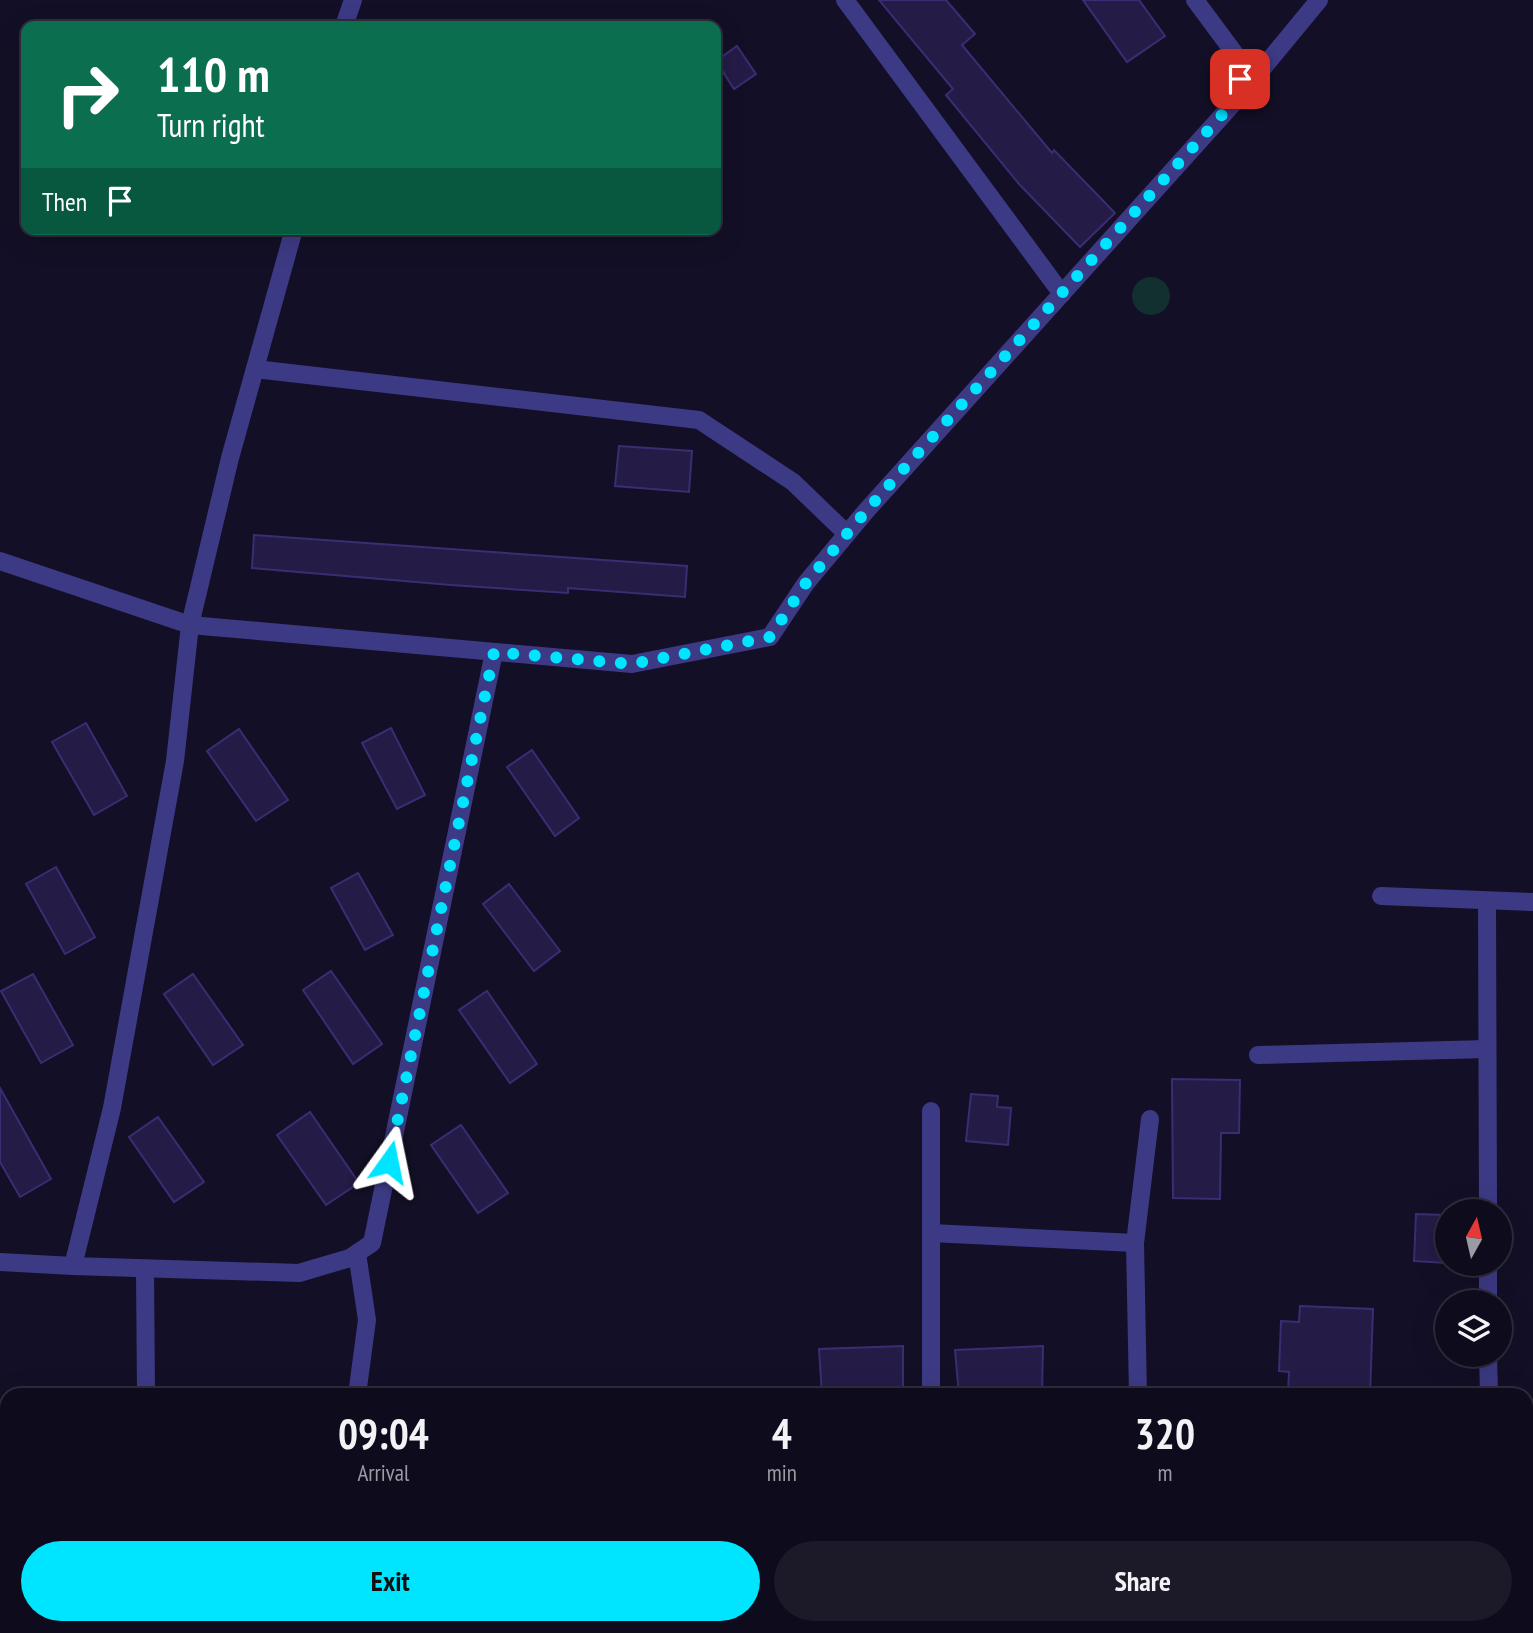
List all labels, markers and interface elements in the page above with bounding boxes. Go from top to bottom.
text: 110 m [157,42,270,106]
icon: right [42,49,133,140]
pin [1210,49,1270,109]
icon: arrive [1221,60,1259,98]
text: Turn right [157,104,265,146]
icon: arrive [101,182,139,220]
text: Then [42,185,87,218]
position arrow [352,1125,426,1199]
north arrow [1435,1199,1512,1276]
map controls [1435,1199,1512,1367]
button: layers [1435,1290,1512,1367]
text: 09:04 [338,1406,429,1461]
text: 4 [772,1406,792,1461]
text: 320 [1135,1406,1195,1461]
text: Arrival [357,1458,409,1487]
text: min [767,1458,797,1487]
text: m [1157,1458,1172,1487]
button: Exit [21,1541,760,1621]
button: Share [774,1541,1512,1621]

